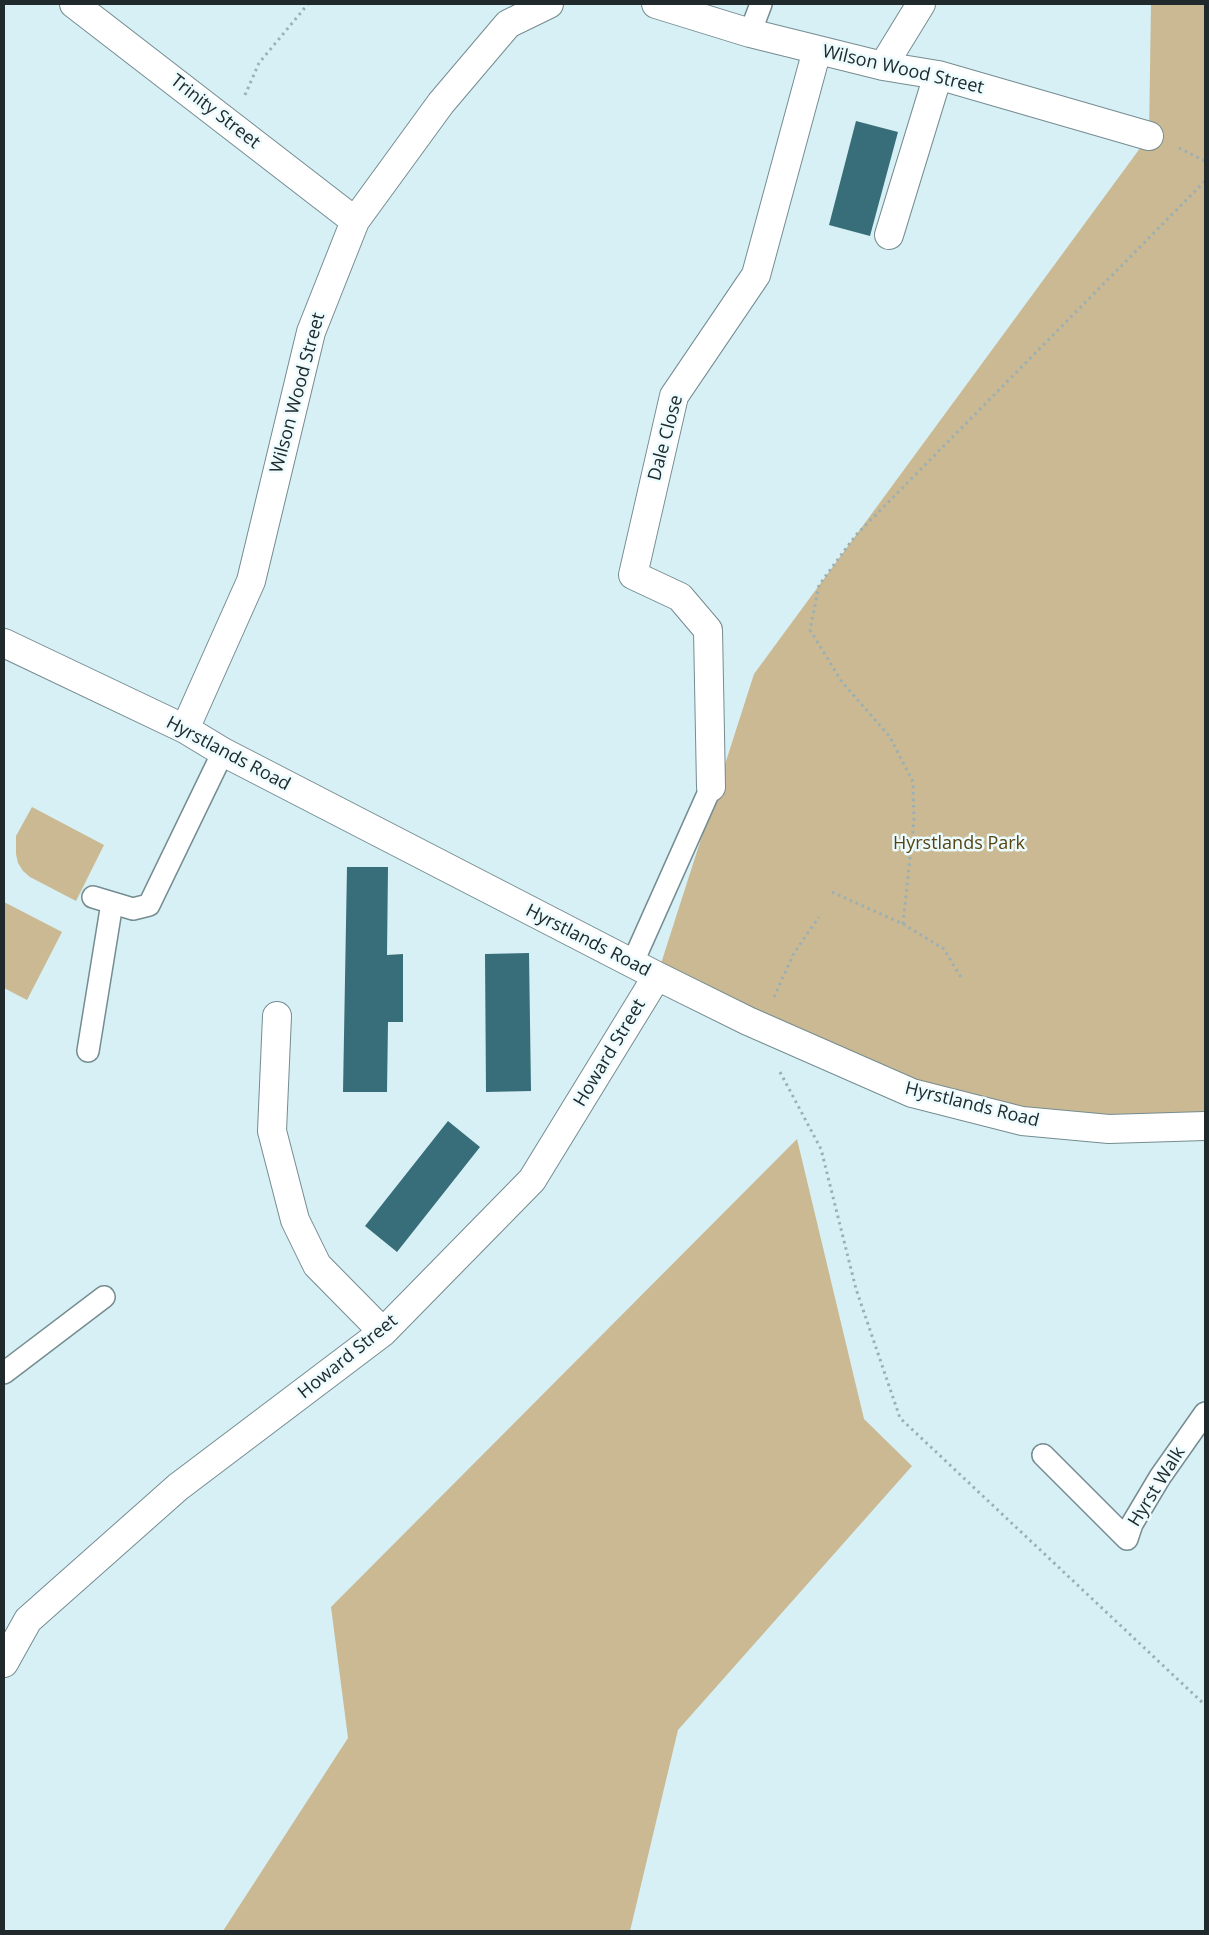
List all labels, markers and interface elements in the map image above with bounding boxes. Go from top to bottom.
street label: Wilson Wood Street [820,41,986,99]
street label: Trinity Street [166,70,264,154]
street label: Wilson Wood Street [266,310,330,476]
street label: Dale Close [644,393,688,483]
street label: Hyrstlands Road [162,712,294,796]
park label: Hyrstlands Park [893,833,1025,855]
street label: Hyrstlands Road [522,900,654,982]
street label: Howard Street [569,995,651,1111]
street label: Hyrstlands Road [903,1078,1041,1132]
street label: Howard Street [294,1310,402,1404]
street label: Hyrst Walk [1124,1443,1190,1531]

